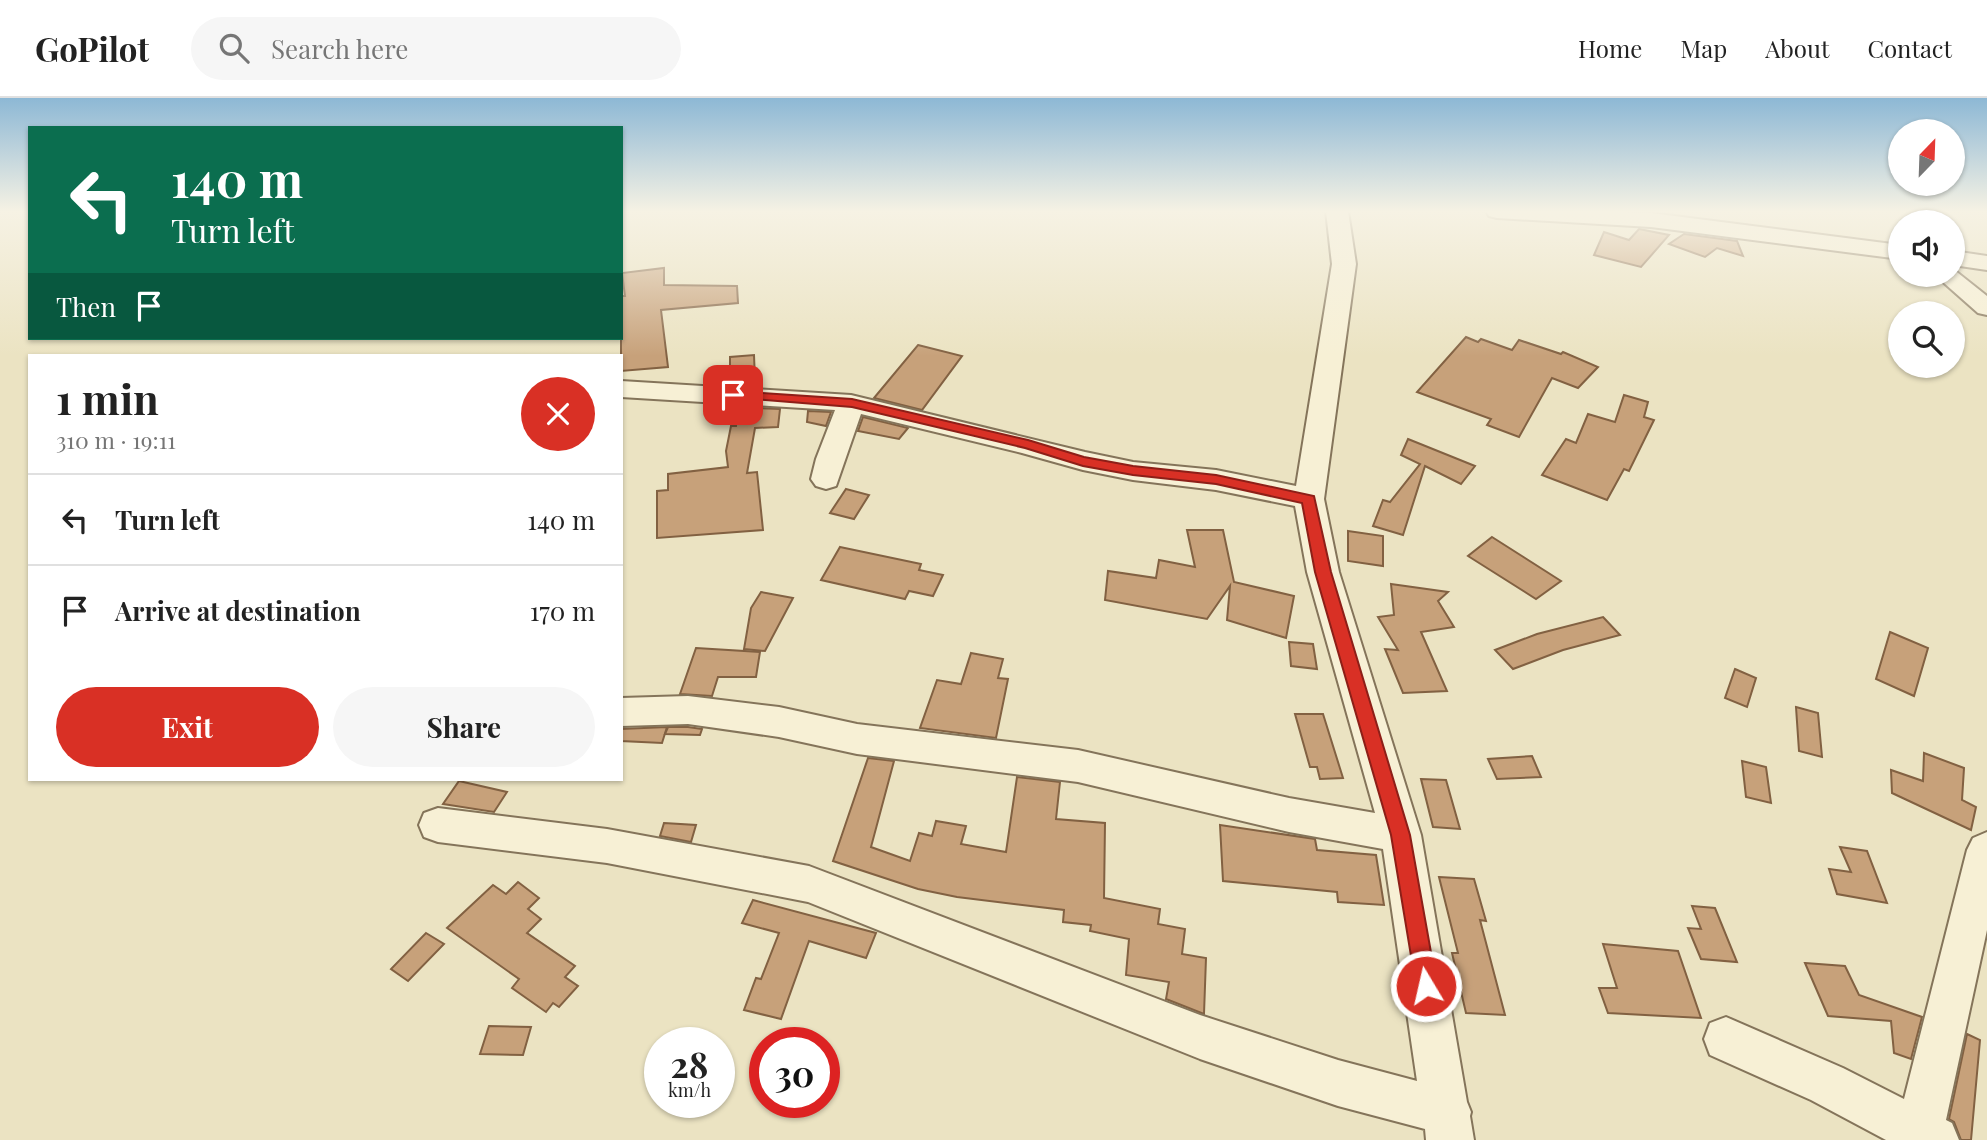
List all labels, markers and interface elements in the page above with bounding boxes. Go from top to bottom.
search box [191,17,681,80]
text: GoPilot [35,26,149,70]
icon: search [215,29,253,67]
text: Search here [271,31,408,66]
text: Home [1578,32,1642,64]
text: Map [1680,32,1727,64]
text: About [1765,32,1829,64]
text: Contact [1867,32,1952,64]
north arrow [1888,119,1965,196]
map controls [1888,119,1965,378]
text: 140 m [171,145,303,210]
icon: left [56,154,147,245]
text: Turn left [171,208,295,251]
button: sound [1888,210,1965,287]
icon: arrive [130,287,168,325]
text: Then [56,289,116,324]
button: search [1888,301,1965,378]
pin [703,365,763,425]
text: 1 min [56,370,159,426]
icon: arrive [714,376,752,414]
button: close [521,377,595,451]
text: 310 m · 19:11 [56,424,176,455]
icon: left [56,501,94,539]
text: Turn left [115,502,220,537]
text: 140 m [527,502,595,537]
icon: arrive [56,592,94,630]
text: Arrive at destination [115,593,361,628]
text: 170 m [530,593,595,628]
button: Exit [56,687,319,767]
button: Share [333,687,595,767]
position arrow [1389,949,1463,1023]
speed limit sign: 30 [749,1027,840,1118]
text: 28 [671,1040,708,1087]
text: km/h [668,1078,711,1102]

